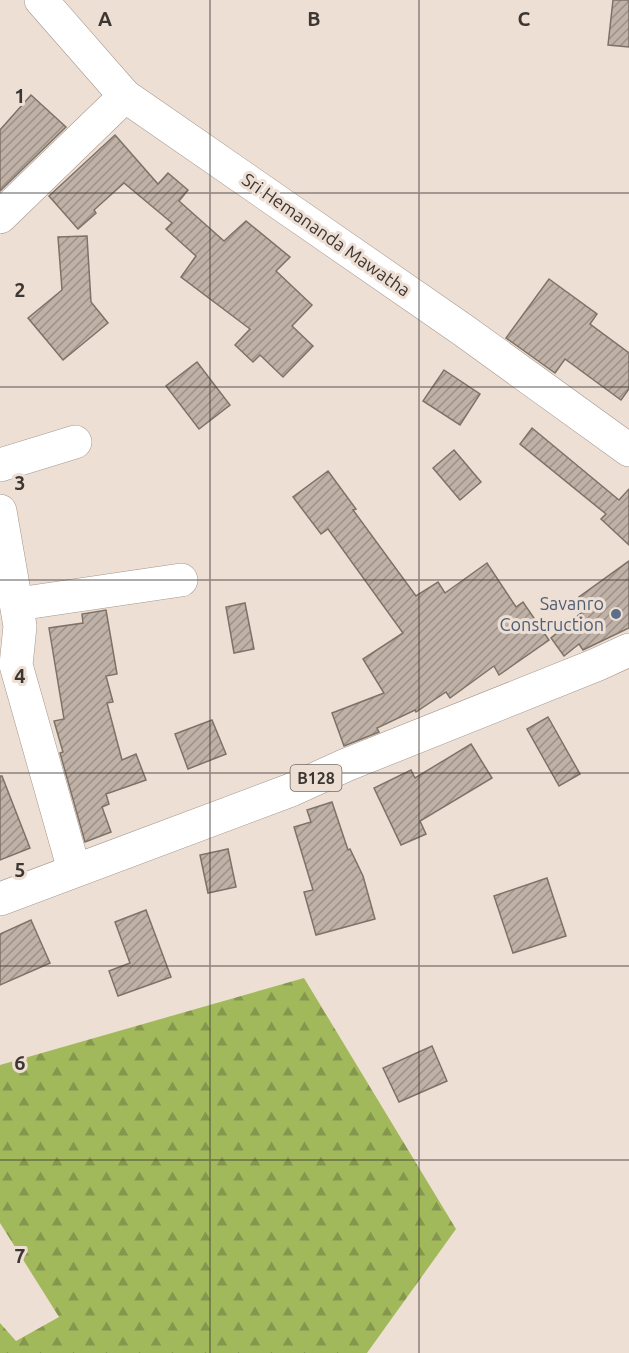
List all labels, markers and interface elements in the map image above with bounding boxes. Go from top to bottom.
text: A [98,7,112,30]
text: B [307,7,321,30]
text: C [518,7,531,30]
text: 1 [14,84,26,107]
street label: Sri Hemananda Mawatha [239,169,414,300]
text: 2 [14,278,26,301]
text: 3 [14,471,26,494]
place label: Savanro Construction [500,593,604,634]
marker: Savanro Construction [609,607,623,621]
text: 4 [14,664,26,687]
road number: B128 [290,765,342,791]
text: 5 [14,858,26,881]
text: 6 [14,1051,26,1074]
text: 7 [14,1244,26,1267]

